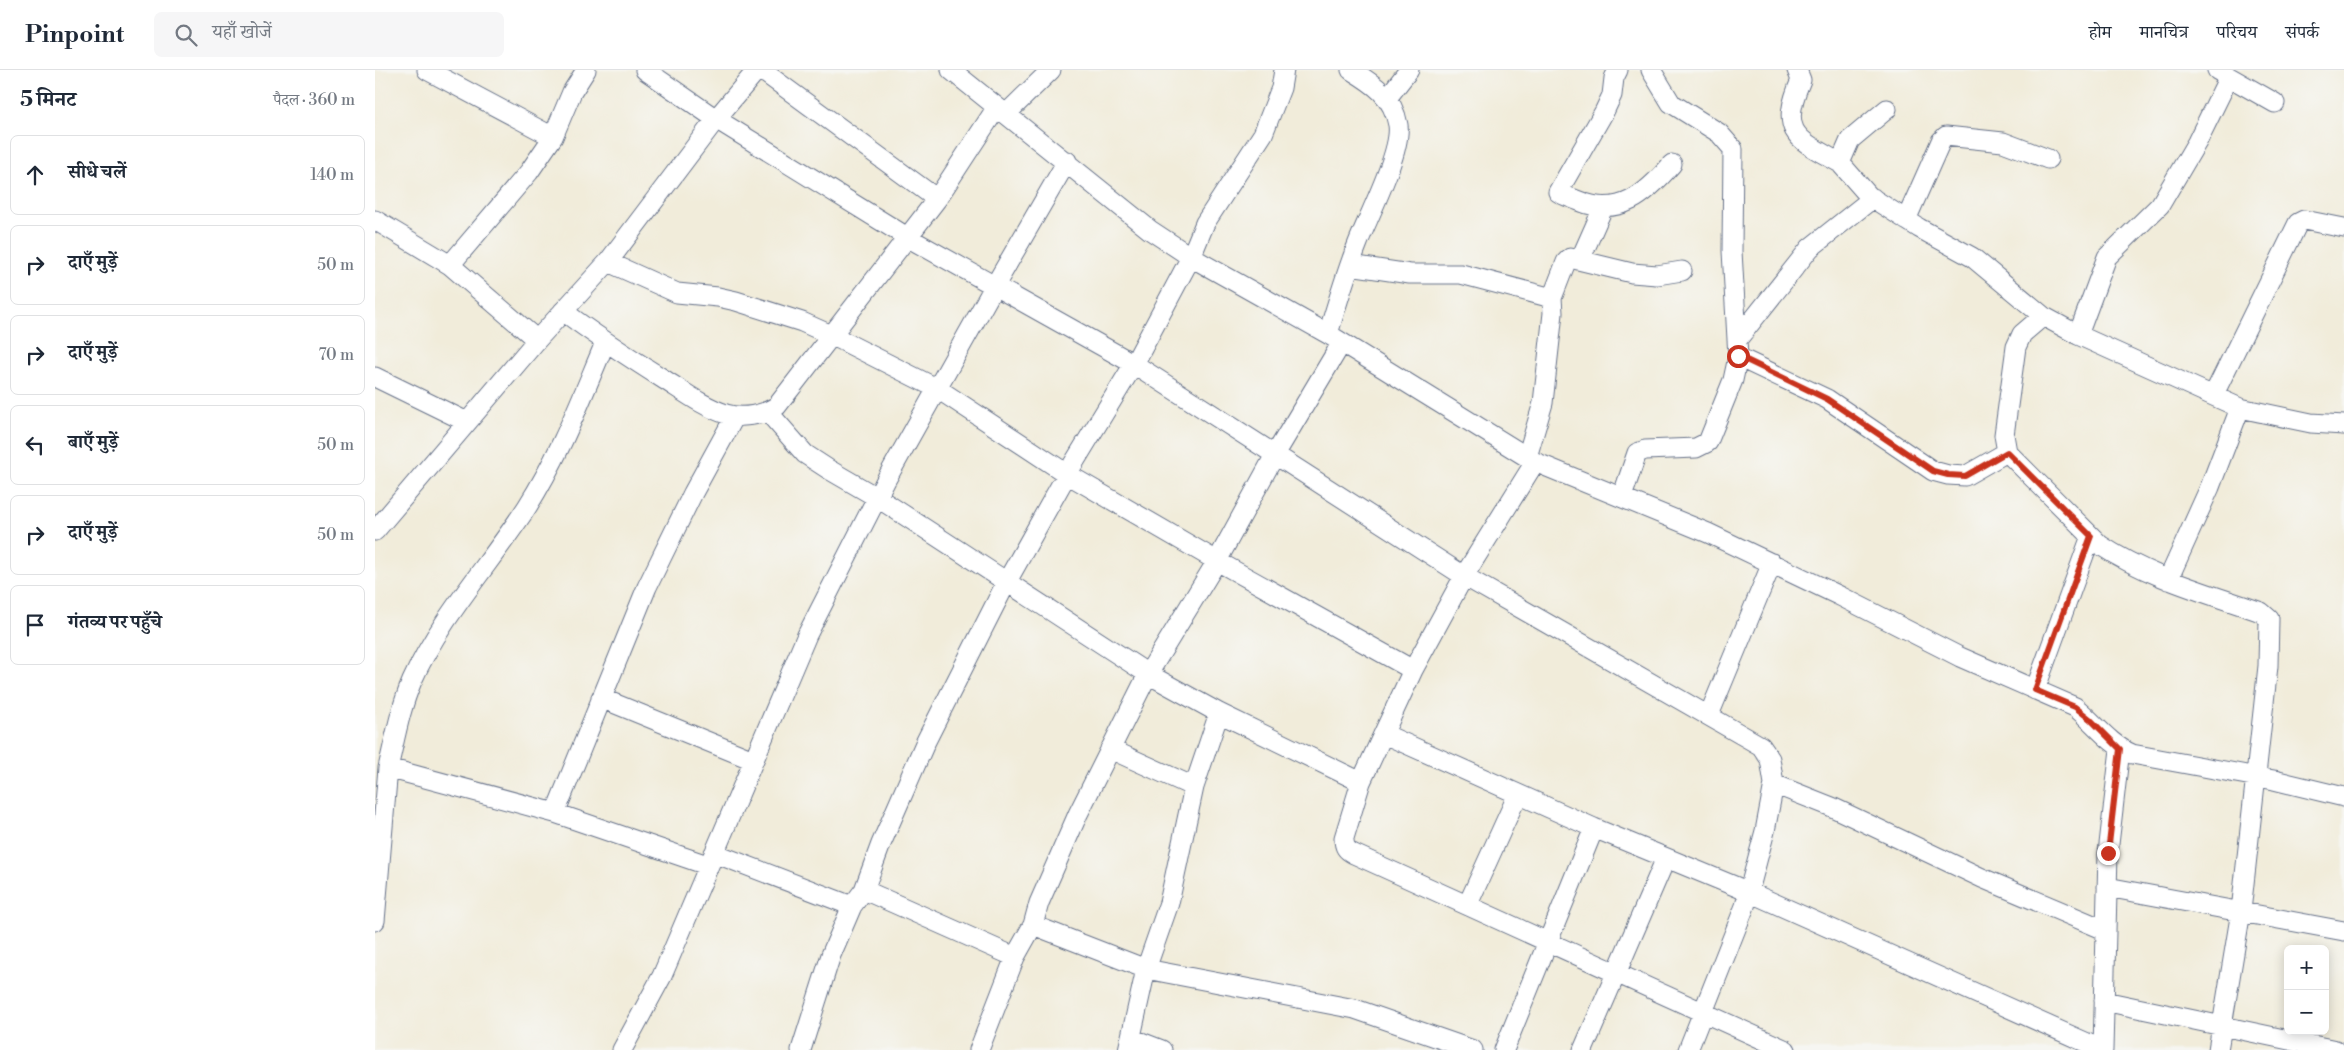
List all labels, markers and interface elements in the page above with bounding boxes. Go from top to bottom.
search box [154,12,504,57]
text: Pinpoint [25,20,124,50]
text: यहाँ खोजें [212,20,272,44]
icon: search [172,21,200,49]
text: होम [2089,21,2112,44]
text: मानचित्र [2140,21,2188,44]
text: परिचय [2216,21,2257,44]
text: संपर्क [2285,21,2319,44]
text: 5 मिनट [20,87,76,113]
text: पैदल · 360 m [273,90,355,110]
text: सीधे चलें [68,160,126,184]
icon: ahead [21,161,49,189]
text: 140 m [310,165,354,185]
text: दाएँ मुड़ें [68,250,118,274]
icon: right [21,251,49,279]
text: 50 m [317,255,354,275]
text: दाएँ मुड़ें [68,340,118,364]
icon: right [21,341,49,369]
text: 70 m [318,345,354,365]
route start [1727,345,1750,368]
text: बाएँ मुड़ें [68,430,118,454]
icon: left [21,431,49,459]
text: 50 m [317,435,354,455]
text: दाएँ मुड़ें [68,520,118,544]
icon: right [21,521,49,549]
text: 50 m [317,525,354,545]
text: गंतव्य पर पहुँचे [68,610,162,634]
icon: arrive [21,611,49,639]
route end [2097,842,2120,865]
map controls [2284,945,2329,1035]
button: + [2284,945,2329,990]
button: − [2284,990,2329,1035]

